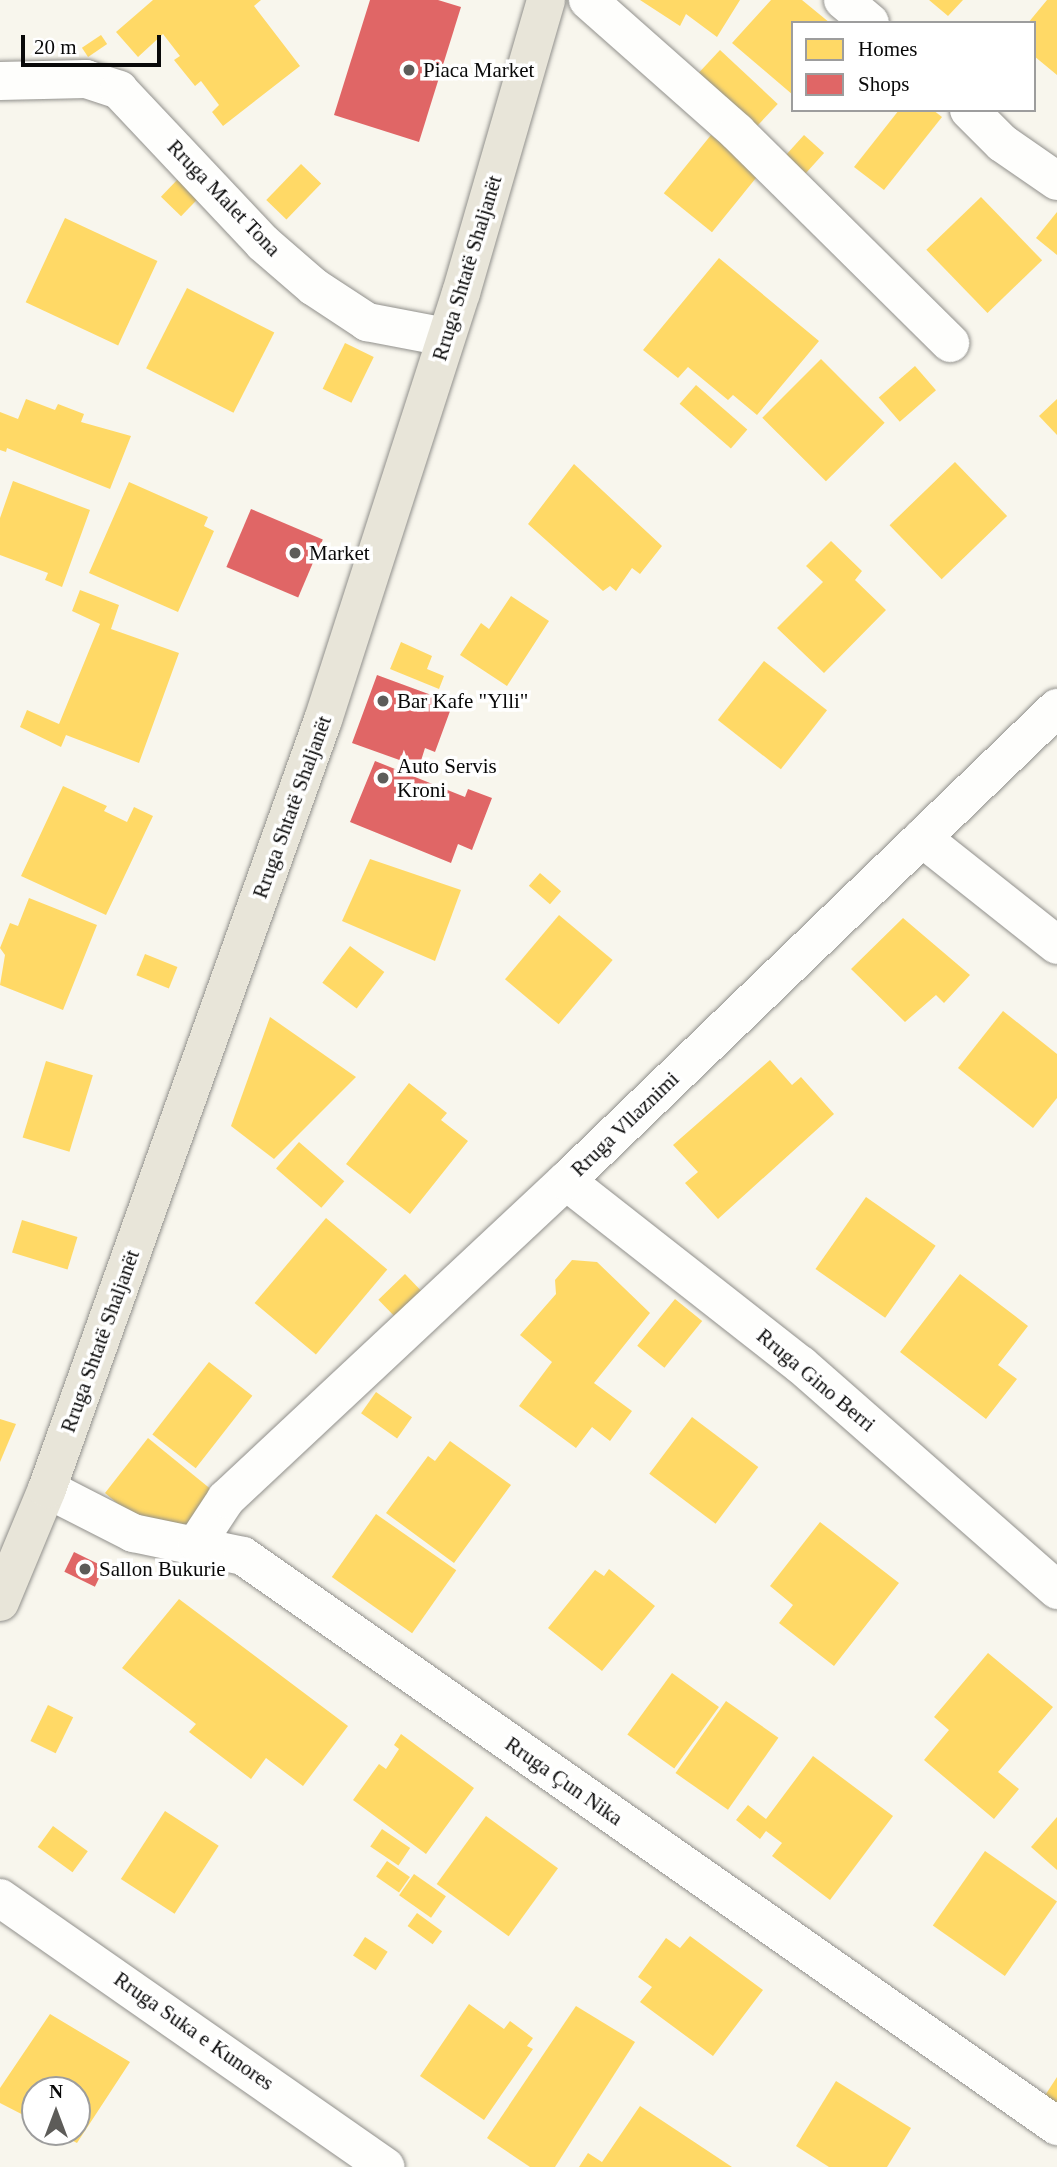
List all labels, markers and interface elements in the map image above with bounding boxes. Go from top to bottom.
scale bar [24,21,164,65]
legend [791,21,1036,112]
text: 20 m [34,35,77,59]
text: Homes [858,37,918,61]
place label: Piaca Market [423,57,534,83]
marker: Piaca Market [401,62,417,78]
text: Shops [858,72,909,96]
street label: Rruga Malet Tona [162,134,286,262]
street label: Rruga Shtatë Shaljanët [427,172,507,364]
place label: Market [309,540,370,566]
marker: Market [287,545,303,561]
place label: Bar Kafe "Ylli" [397,688,528,714]
marker: Bar Kafe "Ylli" [375,693,391,709]
street label: Rruga Shtatë Shaljanët [247,712,337,902]
place label: Auto Servis Kroni [397,753,497,803]
marker: Auto Servis Kroni [375,770,391,786]
street label: Rruga Vllaznimi [566,1066,684,1182]
street label: Rruga Shtatë Shaljanët [55,1246,145,1436]
street label: Rruga Gino Berri [752,1323,880,1437]
place label: Sallon Bukurie [99,1556,226,1582]
marker: Sallon Bukurie [77,1561,93,1577]
street label: Rruga Çun Nika [500,1731,628,1831]
street label: Rruga Suka e Kunores [109,1966,279,2096]
north arrow [21,2076,91,2146]
text: N [49,2081,63,2102]

